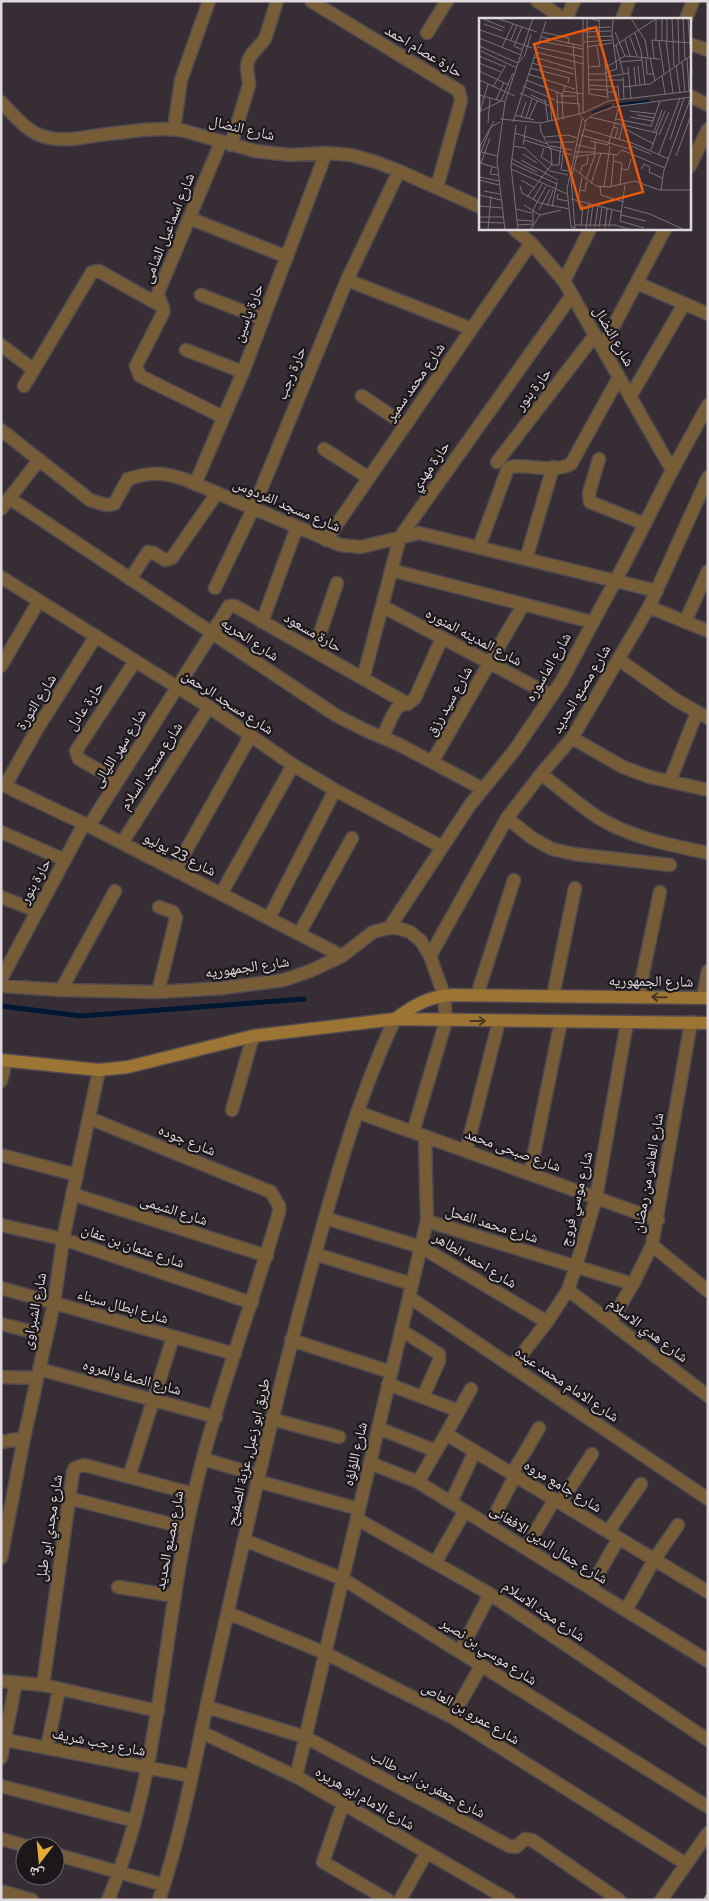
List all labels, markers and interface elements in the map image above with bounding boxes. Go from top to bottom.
inset map [479,18,692,230]
street label: حارة عصام احمد [381,20,467,82]
street label: شارع النضال [207,111,277,145]
street label: شارع اسماعيل الشامى [137,170,199,286]
street label: حارة ياسين [228,280,268,345]
street label: شارع النضال [589,302,639,370]
street label: شارع محمد سمير [380,339,450,426]
street label: حارة رجب [271,343,310,402]
street label: حارة بنور [509,363,556,415]
street label: حارة مهدي [405,437,456,496]
street label: شارع مسجد الفردوس [230,473,344,537]
street label: شارع المدينه المنوره [422,603,526,671]
street label: حارة مسعود [281,607,346,656]
street label: شارع الحريه [217,612,283,666]
street label: شارع الماسوره [520,629,576,705]
street label: شارع مصنع الحديد [547,641,615,737]
street label: شارع سيد رزق [421,662,477,740]
street label: شارع مسجد الرحمن [178,665,278,739]
street label: شارع الثورة [11,670,61,734]
street label: حارة عادل [61,677,109,734]
street label: شارع سهر الليالى [87,705,151,791]
street label: شارع مسجد السلام [115,718,187,814]
street label: شارع 23 يوليو [140,827,220,881]
street label: حارة بنور [14,854,55,908]
street label: شارع الجمهوريه [204,951,290,983]
street label: شارع الجمهوريه [608,970,694,992]
one-way arrow [651,992,668,1002]
one-way arrow [470,1016,486,1026]
street label: شارع العاشر من رمضان [628,1111,668,1235]
street label: شارع جوده [155,1119,219,1161]
street label: شارع صبحى محمد [462,1123,564,1177]
street label: شارع موسي فروج [555,1149,599,1249]
street label: شارع الشيمى [138,1190,210,1230]
street label: شارع محمد الفحل [443,1200,541,1248]
street label: شارع عثمان بن عفان [79,1219,187,1273]
street label: شارع احمد الطاهر [429,1227,521,1293]
street label: شارع الشبراوى [17,1270,51,1351]
street label: شارع ابطال سيناء [75,1283,171,1329]
street label: شارع هدي الاسلام [603,1293,692,1368]
street label: شارع الامام محمد عبده [511,1342,623,1426]
street label: شارع الصفا والمروه [80,1354,184,1400]
street label: طريق ابو زعبل, عزبة الصفيح [221,1376,275,1528]
street label: شارع اللؤلؤه [338,1420,372,1488]
street label: شارع جامع مروه [520,1455,606,1517]
street label: شارع مجدي ابو طبل [31,1473,69,1583]
street label: شارع مصنع الحديد [150,1489,188,1591]
street label: شارع جمال الدين الافغانى [486,1500,612,1588]
street label: شارع مجد الاسلام [499,1576,589,1646]
street label: شارع موسي بن نصير [435,1612,541,1691]
street label: شارع عمرو بن العاص [418,1677,524,1749]
street label: شارع رجب شريف [50,1723,148,1761]
street label: شارع جعفر بن ابى طالب [367,1745,489,1823]
street label: شارع الامام ابو هريره [311,1761,419,1835]
north arrow [15,1836,65,1886]
text: ش [27,1863,46,1884]

